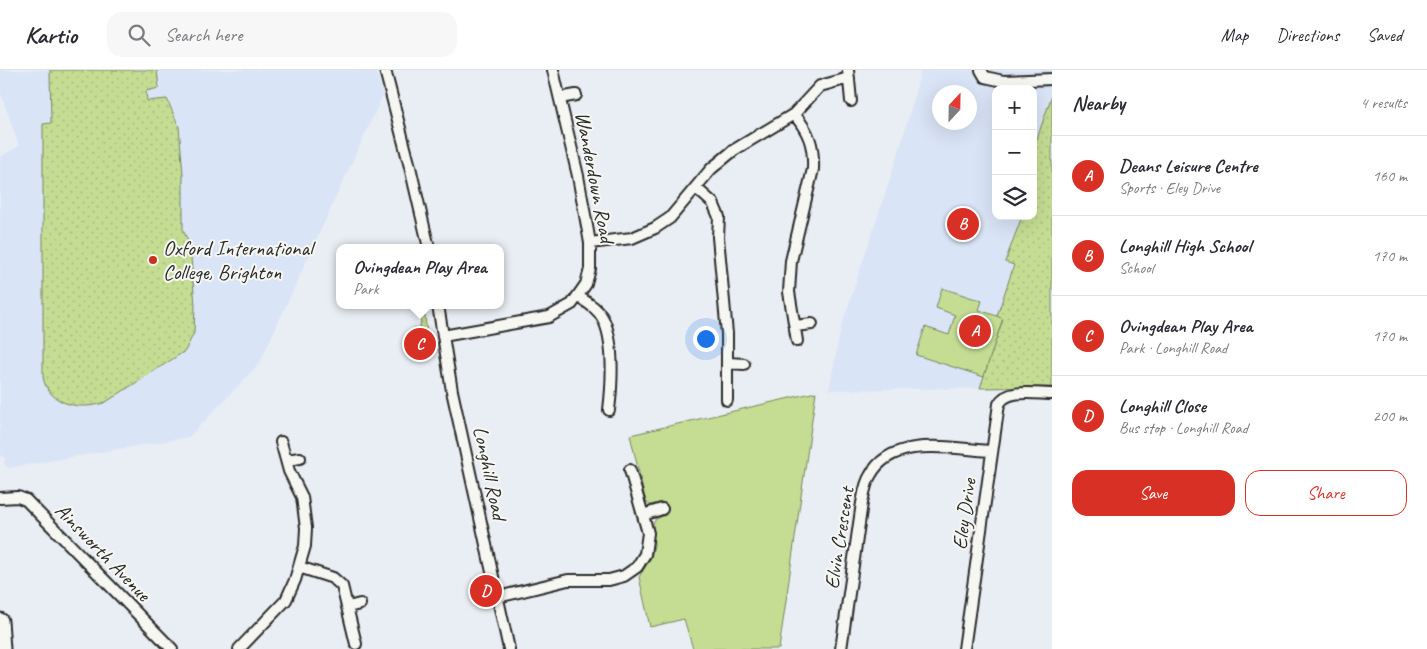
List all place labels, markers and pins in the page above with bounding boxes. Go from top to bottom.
pin: B [947,205,979,243]
place label: Oxford International College, Brighton [163,235,316,285]
marker: Oxford International College, Brighton [147,254,159,266]
pin: A [959,312,991,350]
pin: C [404,325,436,363]
pin: D [470,572,502,610]

